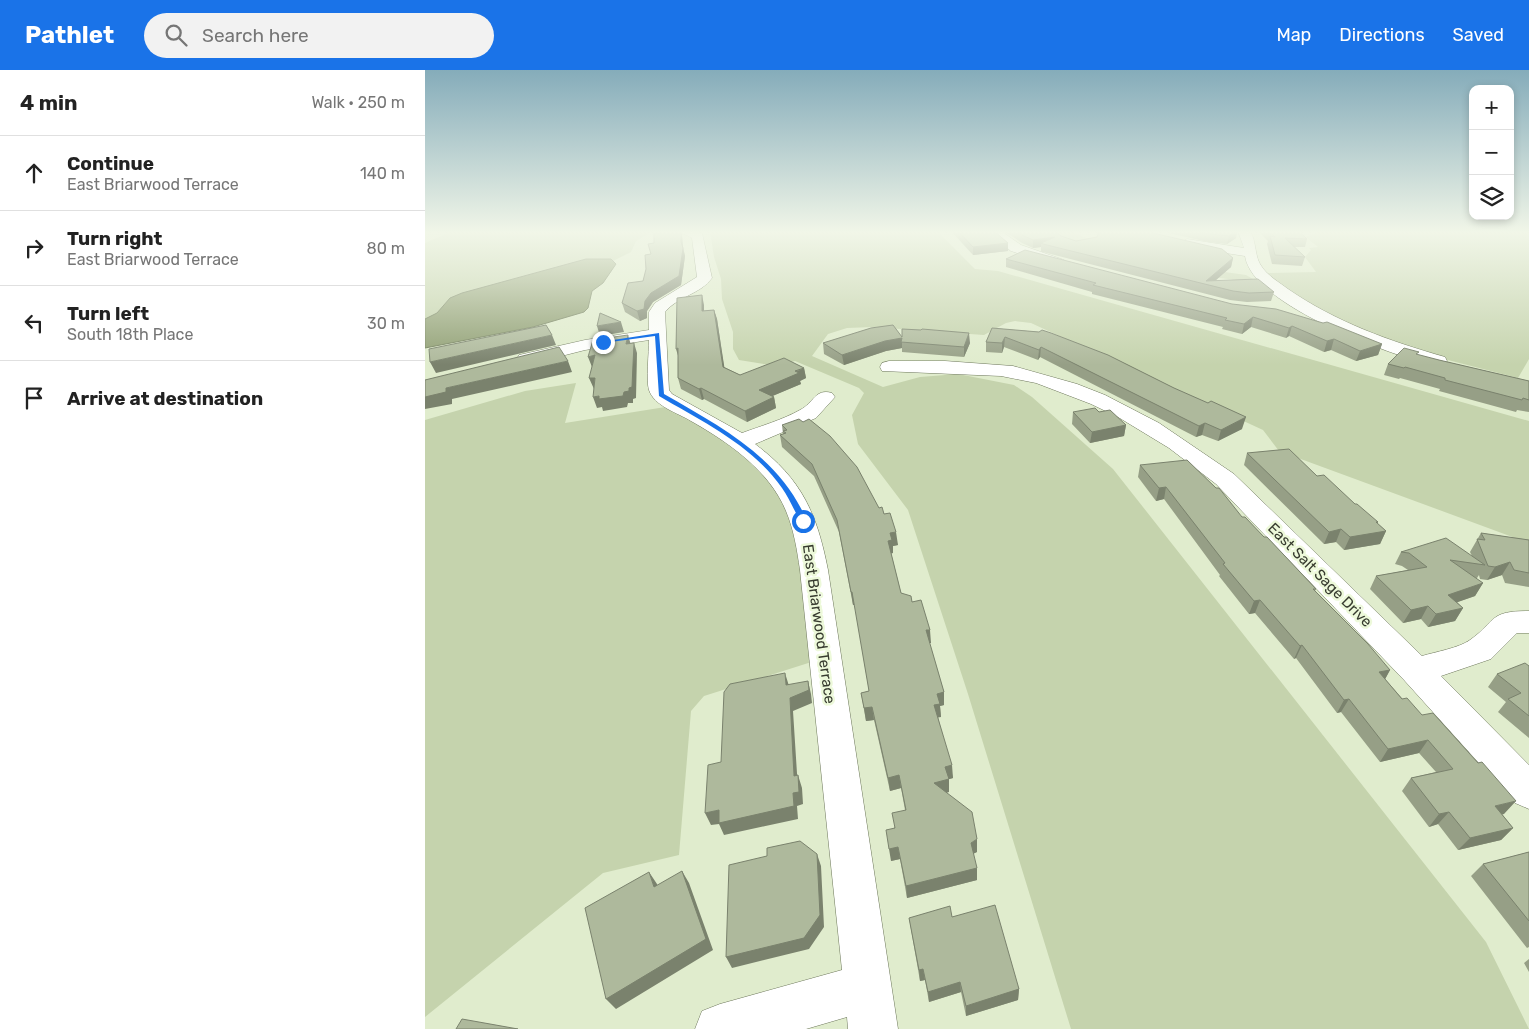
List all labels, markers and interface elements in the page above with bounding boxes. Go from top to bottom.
search box [144,13,494,58]
text: Pathlet [25,21,114,49]
icon: search [162,21,190,49]
text: Search here [202,24,309,47]
text: Map [1276,24,1311,46]
text: Directions [1339,24,1425,46]
text: Saved [1453,24,1504,46]
map controls [1469,85,1514,220]
button: + [1469,85,1514,130]
text: 4 min [20,90,78,115]
text: Walk · 250 m [311,93,405,112]
button: − [1469,130,1514,175]
text: Continue [67,152,154,175]
icon: ahead [20,159,48,187]
text: 140 m [360,164,405,183]
text: East Briarwood Terrace [67,175,239,194]
button: layers [1469,175,1514,220]
text: Turn right [67,227,162,250]
icon: right [20,234,48,262]
text: 80 m [367,239,405,258]
text: East Briarwood Terrace [67,250,239,269]
text: Turn left [67,302,149,325]
icon: left [20,309,48,337]
text: 30 m [367,314,405,333]
text: South 18th Place [67,325,193,344]
route end [592,331,615,354]
icon: arrive [20,384,48,412]
text: Arrive at destination [67,387,263,410]
route start [792,510,815,533]
street label: East Salt Sage Drive [1264,519,1376,631]
street label: East Briarwood Terrace [799,543,839,705]

